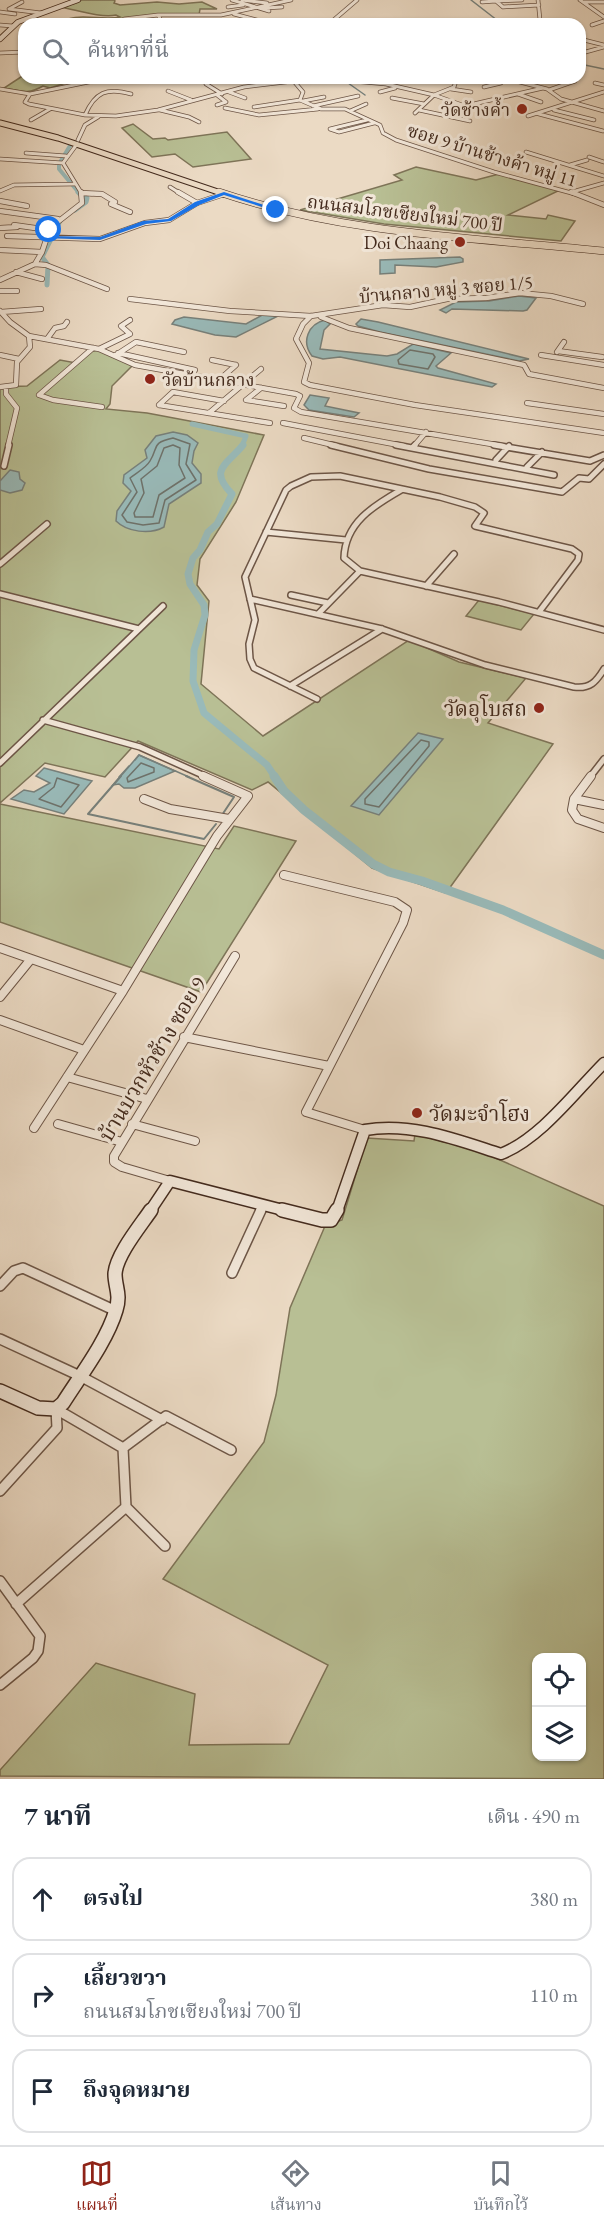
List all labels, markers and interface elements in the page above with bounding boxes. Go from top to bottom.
search box [18,18,586,84]
icon: search [39,35,72,68]
text: ค้นหาที่นี่ [87,35,169,64]
place label: วัดช้างค้ำ [441,96,510,121]
marker: วัดช้างค้ำ [515,102,529,116]
street label: ซอย 9 บ้านช้างค้า หมู่ 11 [404,118,580,192]
street label: ถนนสมโภชเชียงใหม่ 700 ปี [306,189,504,236]
route end [262,196,288,222]
route start [35,216,61,242]
place label: Doi Chaang [364,231,448,254]
marker: Doi Chaang [453,235,467,249]
street label: บ้านกลาง หมู่ 3 ซอย 1/5 [358,270,534,308]
place label: วัดบ้านกลาง [162,368,254,391]
marker: วัดบ้านกลาง [143,372,157,386]
place label: วัดอุโบสถ [444,694,527,723]
marker: วัดอุโบสถ [532,701,546,715]
street label: บ้านบวกหัวช้าง ซอย 9 [92,972,212,1146]
place label: วัดมะจำโฮง [429,1099,530,1127]
marker: วัดมะจำโฮง [410,1106,424,1120]
map controls [532,1653,586,1761]
button: locate [532,1653,586,1707]
button: layers [532,1707,586,1761]
text: 7 นาที [24,1799,91,1833]
text: เดิน · 490 m [487,1803,580,1829]
icon: ahead [26,1883,59,1916]
text: ตรงไป [83,1883,143,1912]
text: 380 m [530,1886,578,1912]
text: เลี้ยวขวา [83,1963,167,1992]
icon: right [26,1979,59,2012]
text: 110 m [530,1982,578,2008]
text: ถนนสมโภชเชียงใหม่ 700 ปี [83,1998,302,2024]
icon: arrive [26,2075,59,2108]
text: ถึงจุดหมาย [83,2075,190,2104]
tab: แผนที่ [76,2157,118,2219]
tab: เส้นทาง [270,2157,322,2219]
tab: บันทึกไว้ [474,2157,528,2219]

